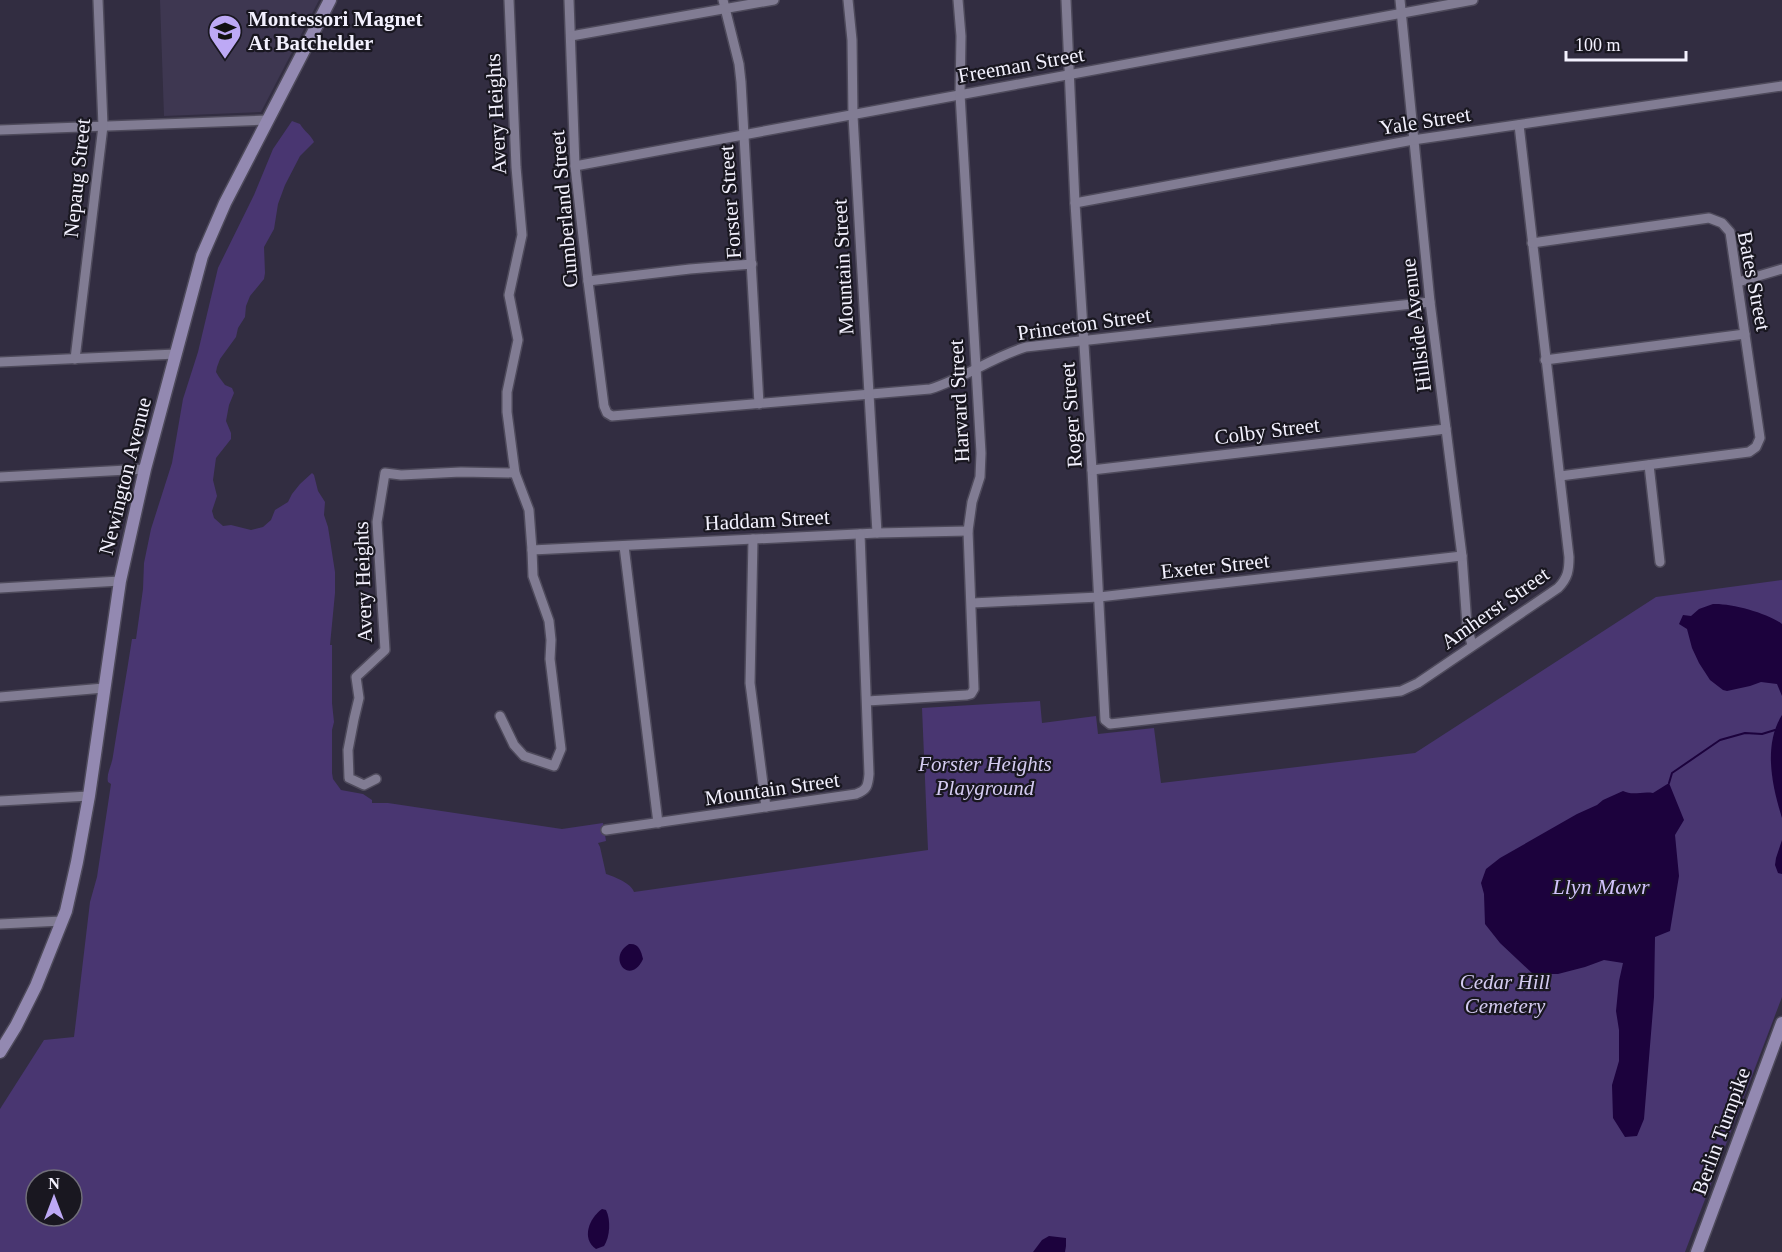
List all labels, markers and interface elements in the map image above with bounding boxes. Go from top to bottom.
place label: Montessori Magnet At Batchelder [248,7,422,55]
school or university icon: Montessori Magnet At Batchelder [207,13,243,60]
scale bar [1566,24,1686,62]
text: 100 m [1575,35,1621,55]
street label: Freeman Street [956,42,1086,88]
street label: Avery Heights [481,53,511,175]
street label: Yale Street [1378,102,1472,140]
street label: Nepaug Street [59,117,95,239]
street label: Cumberland Street [545,129,583,289]
street label: Forster Street [714,144,746,260]
street label: Mountain Street [827,198,859,335]
street label: Bates Street [1733,229,1775,333]
street label: Hillside Avenue [1396,257,1436,393]
street label: Princeton Street [1016,303,1153,345]
street label: Harvard Street [944,339,974,463]
street label: Roger Street [1055,361,1087,468]
street label: Newington Avenue [94,395,156,557]
street label: Colby Street [1213,413,1321,449]
street label: Haddam Street [704,505,830,535]
street label: Avery Heights [349,521,377,643]
street label: Exeter Street [1160,548,1271,584]
street label: Amherst Street [1436,562,1554,654]
park label: Forster Heights Playground [917,752,1052,800]
street label: Mountain Street [703,768,841,810]
water label: Llyn Mawr [1551,874,1650,899]
park label: Cedar Hill Cemetery [1460,970,1550,1018]
street label: Berlin Turnpike [1687,1064,1755,1198]
north arrow [24,1168,84,1228]
text: N [48,1175,60,1192]

